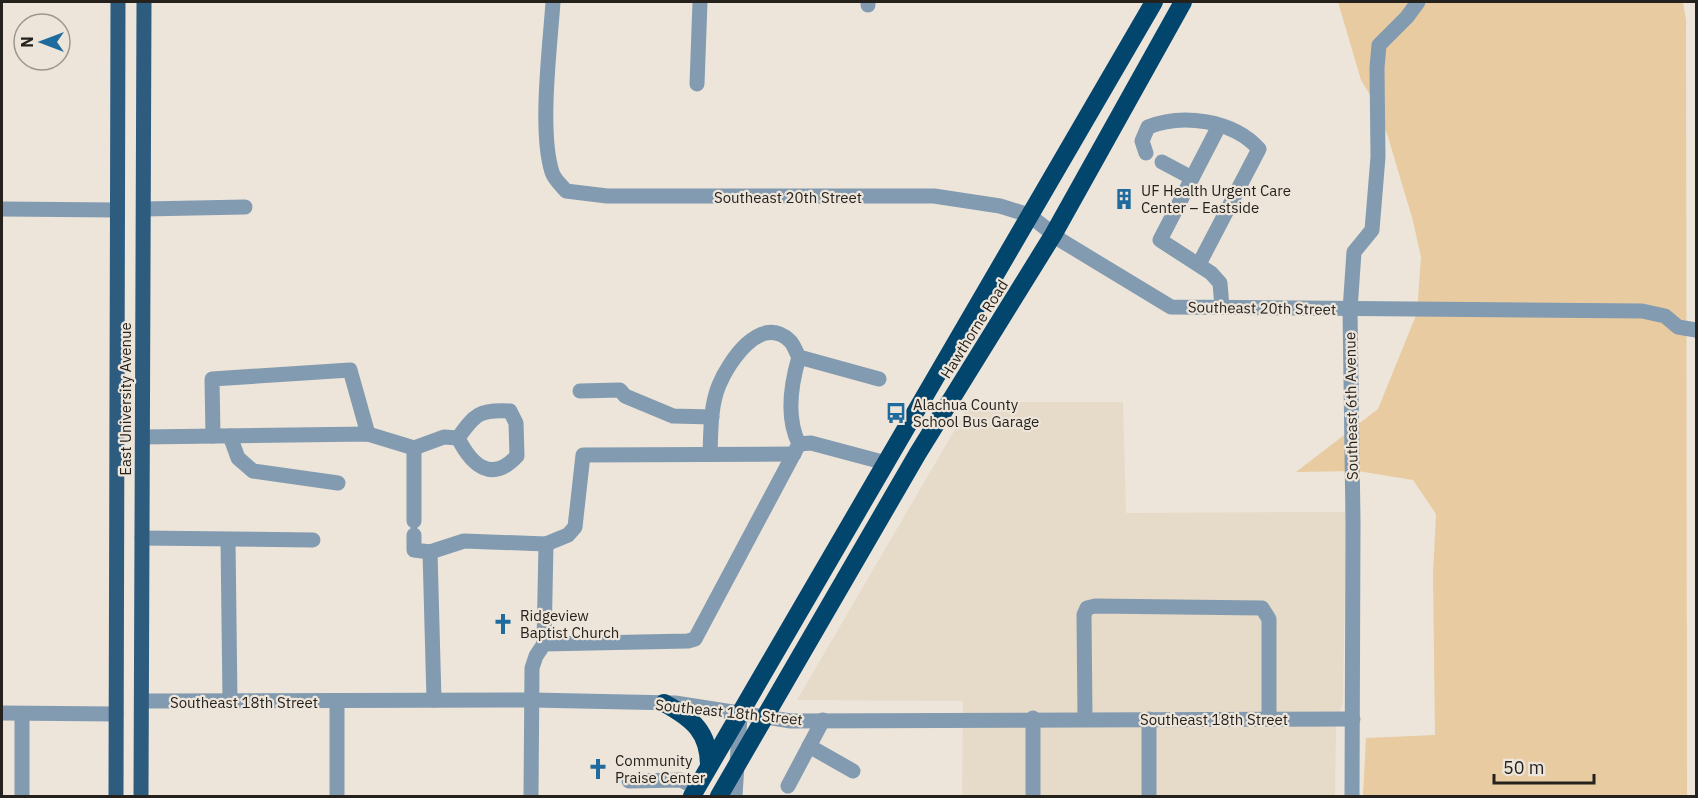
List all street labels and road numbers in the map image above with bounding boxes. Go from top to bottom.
street label: Southeast 20th Street [714,188,862,207]
street label: Hawthorne Road [936,276,1012,382]
street label: Southeast 20th Street [1188,297,1336,319]
street label: East University Avenue [116,322,135,476]
street label: Southeast 6th Avenue [1340,332,1362,480]
street label: Southeast 18th Street [170,693,318,712]
street label: Southeast 18th Street [654,695,804,729]
street label: Southeast 18th Street [1140,710,1288,729]

